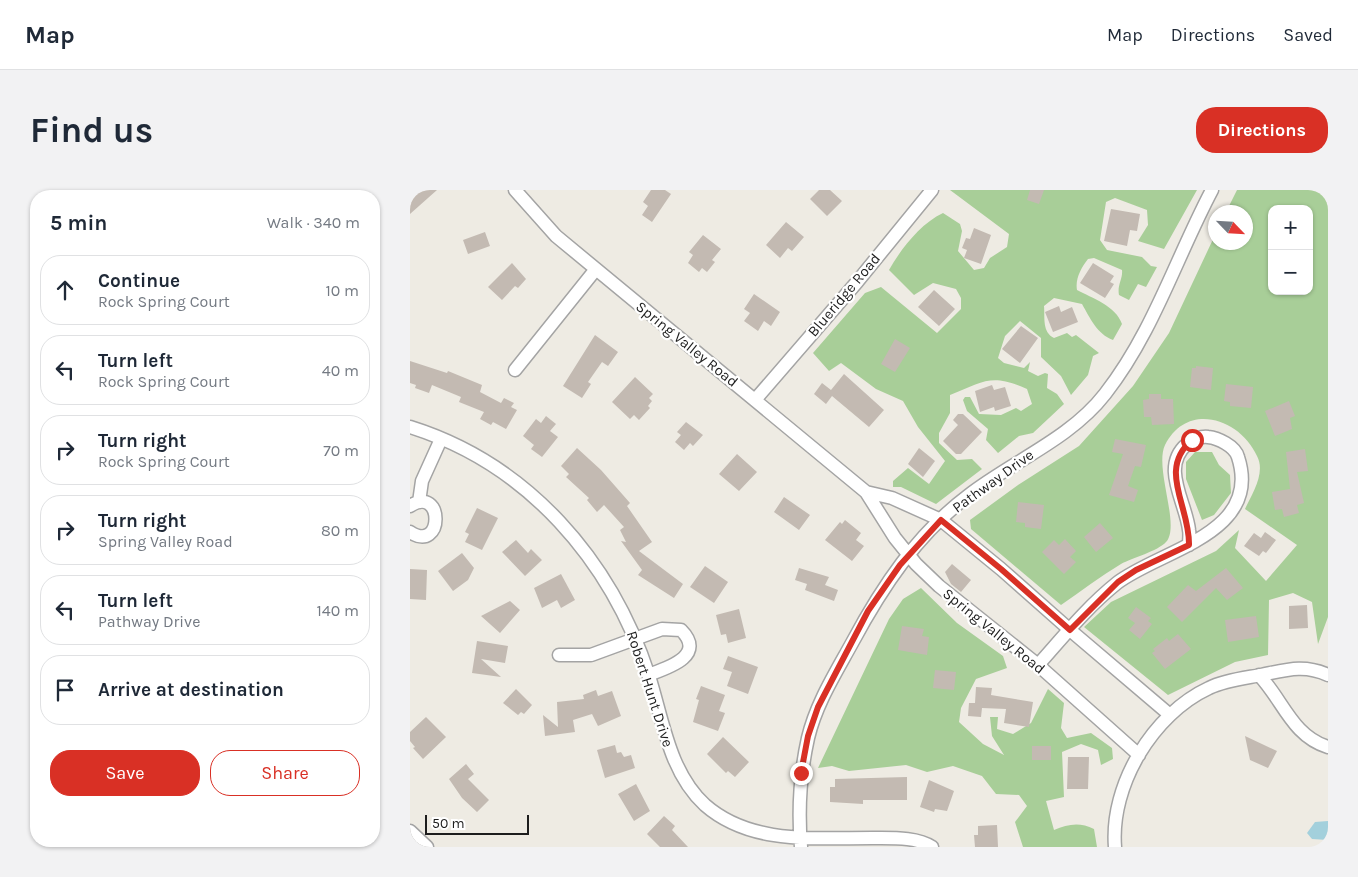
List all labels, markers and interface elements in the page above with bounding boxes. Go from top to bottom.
text: Map [25,21,75,49]
text: Map [1107,24,1143,46]
text: Directions [1171,24,1255,46]
text: Saved [1283,24,1333,46]
button: Directions [1196,107,1328,153]
text: Find us [30,110,153,151]
north arrow [1208,205,1253,250]
map controls [1268,205,1313,295]
button: + [1268,205,1313,250]
text: 5 min [50,211,107,235]
text: Walk · 340 m [267,213,360,232]
street label: Blueridge Road [804,250,884,340]
button: − [1268,250,1313,295]
text: Continue [98,270,180,292]
icon: ahead [51,276,79,304]
text: 10 m [325,281,359,300]
text: Rock Spring Court [98,292,230,311]
street label: Spring Valley Road [632,297,742,391]
text: Turn left [98,350,173,372]
icon: left [51,356,79,384]
text: 40 m [322,361,359,380]
text: Rock Spring Court [98,372,230,391]
route start [1181,429,1204,452]
text: Turn right [98,430,187,452]
icon: right [51,436,79,464]
text: 70 m [323,441,359,460]
street label: Pathway Drive [949,446,1037,516]
text: Rock Spring Court [98,452,230,471]
text: Turn right [98,510,187,532]
icon: right [51,516,79,544]
text: 80 m [321,521,359,540]
text: Spring Valley Road [98,532,233,551]
street label: Spring Valley Road [939,584,1049,678]
text: Turn left [98,590,173,612]
icon: left [51,596,79,624]
text: 140 m [317,601,359,620]
text: Pathway Drive [98,612,200,631]
street label: Robert Hunt Drive [623,629,677,749]
icon: arrive [51,676,79,704]
text: Arrive at destination [98,679,284,701]
button: Save [50,750,200,796]
button: Share [210,750,360,796]
route end [790,762,813,785]
scale bar [425,812,529,835]
text: 50 m [432,815,465,832]

